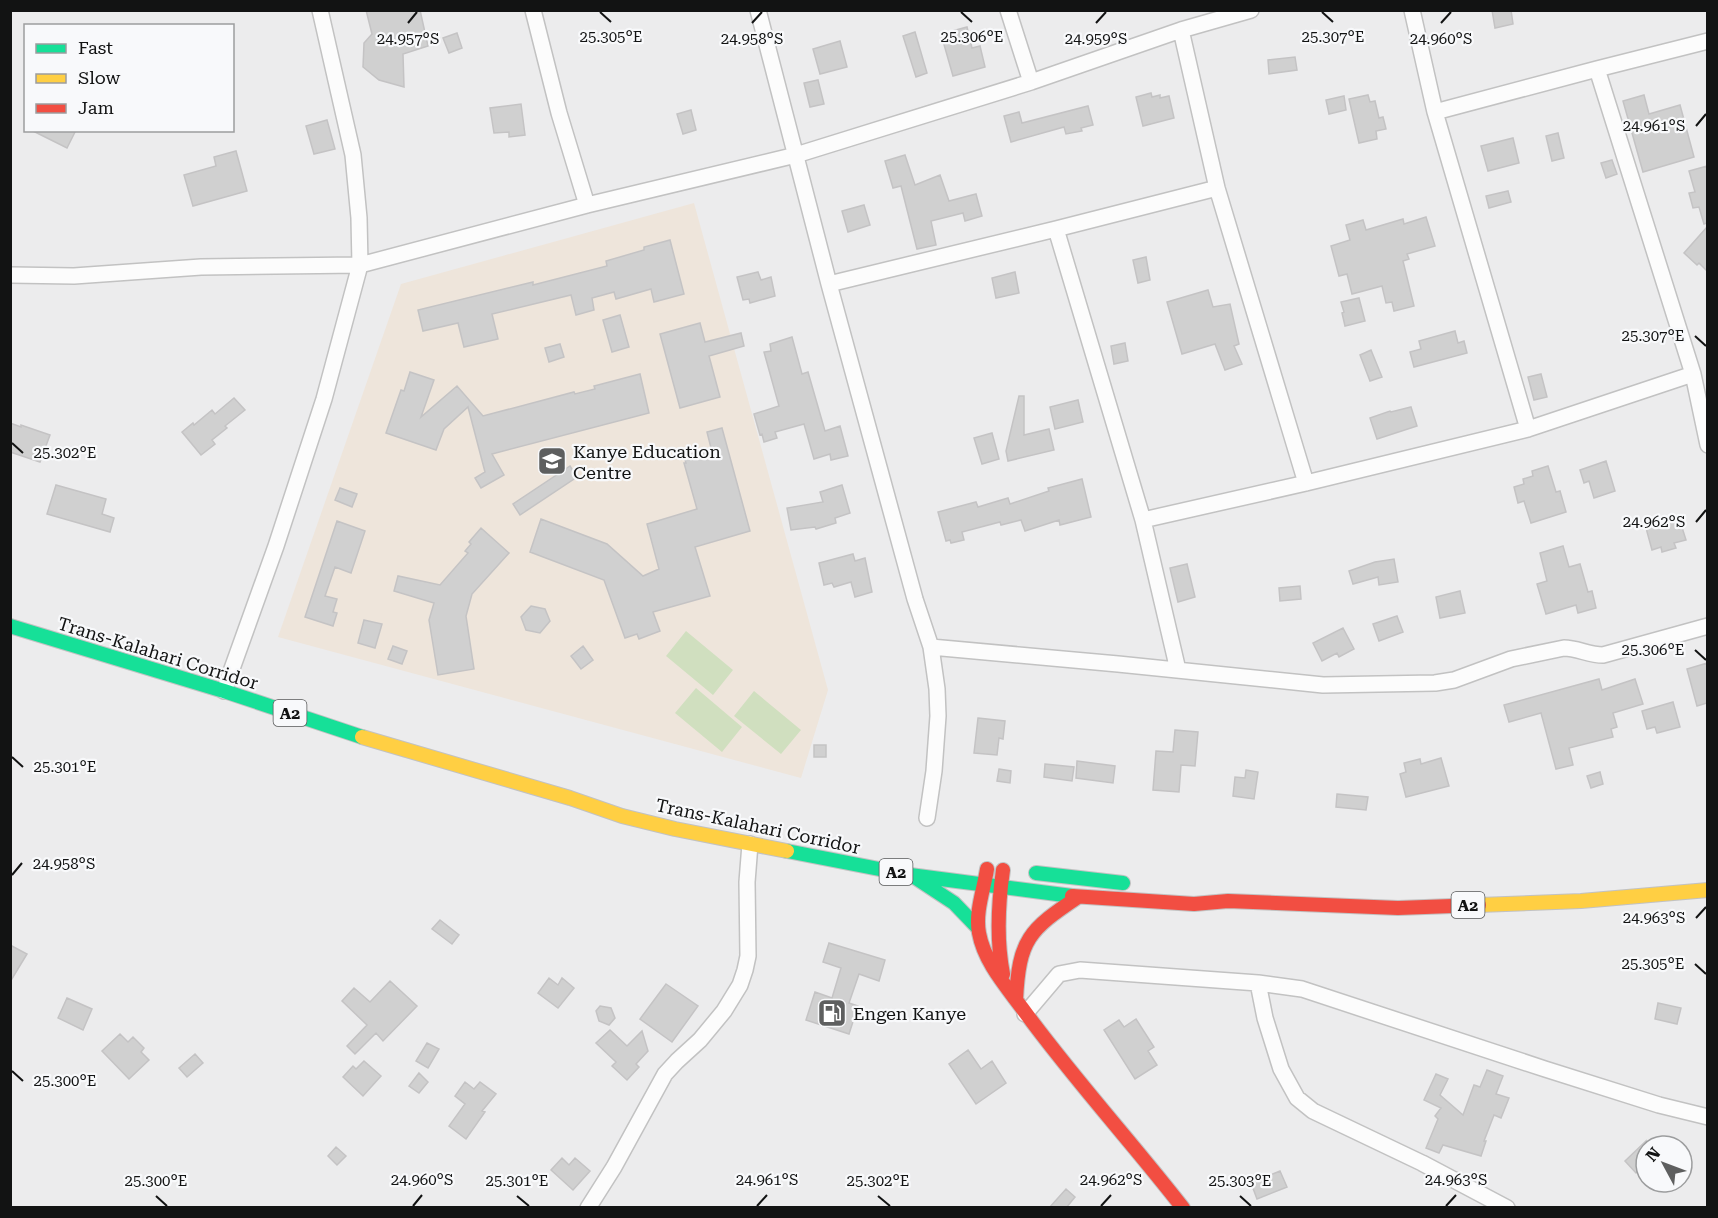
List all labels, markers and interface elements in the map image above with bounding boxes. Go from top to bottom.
legend [24,24,234,132]
text: 25.305°E [580,28,642,46]
text: 25.306°E [941,28,1003,46]
text: 25.307°E [1302,28,1364,46]
text: 24.957°S [377,30,439,48]
text: 24.958°S [721,30,783,48]
text: 24.959°S [1065,30,1127,48]
text: 24.960°S [1410,30,1472,48]
text: Fast [78,37,113,58]
text: Slow [78,67,120,88]
text: Jam [78,97,114,118]
text: 24.961°S [1623,117,1685,135]
text: 25.307°E [1622,327,1684,345]
place label: Kanye Education Centre [573,441,721,483]
text: 25.302°E [34,444,96,462]
school or university icon: Kanye Education Centre [536,445,568,477]
text: 24.962°S [1623,513,1685,531]
street label: Trans-Kalahari Corridor [55,612,261,694]
text: 25.306°E [1622,641,1684,659]
road number: A2 [274,700,306,726]
text: 25.301°E [34,758,96,776]
street label: Trans-Kalahari Corridor [654,794,862,858]
text: 24.958°S [33,855,95,873]
road number: A2 [880,859,912,885]
road number: A2 [1452,892,1484,918]
text: 24.963°S [1623,909,1685,927]
text: 25.305°E [1622,955,1684,973]
fuel station icon: Engen Kanye [816,997,848,1029]
place label: Engen Kanye [853,1003,966,1024]
text: 25.300°E [34,1072,96,1090]
north arrow [1634,1134,1694,1194]
text: N [1642,1144,1664,1165]
text: 24.960°S [391,1171,453,1189]
text: 24.961°S [736,1171,798,1189]
text: 24.962°S [1080,1171,1142,1189]
text: 24.963°S [1425,1171,1487,1189]
text: 25.300°E [125,1172,187,1190]
text: 25.301°E [486,1172,548,1190]
text: 25.302°E [847,1172,909,1190]
text: 25.303°E [1209,1172,1271,1190]

